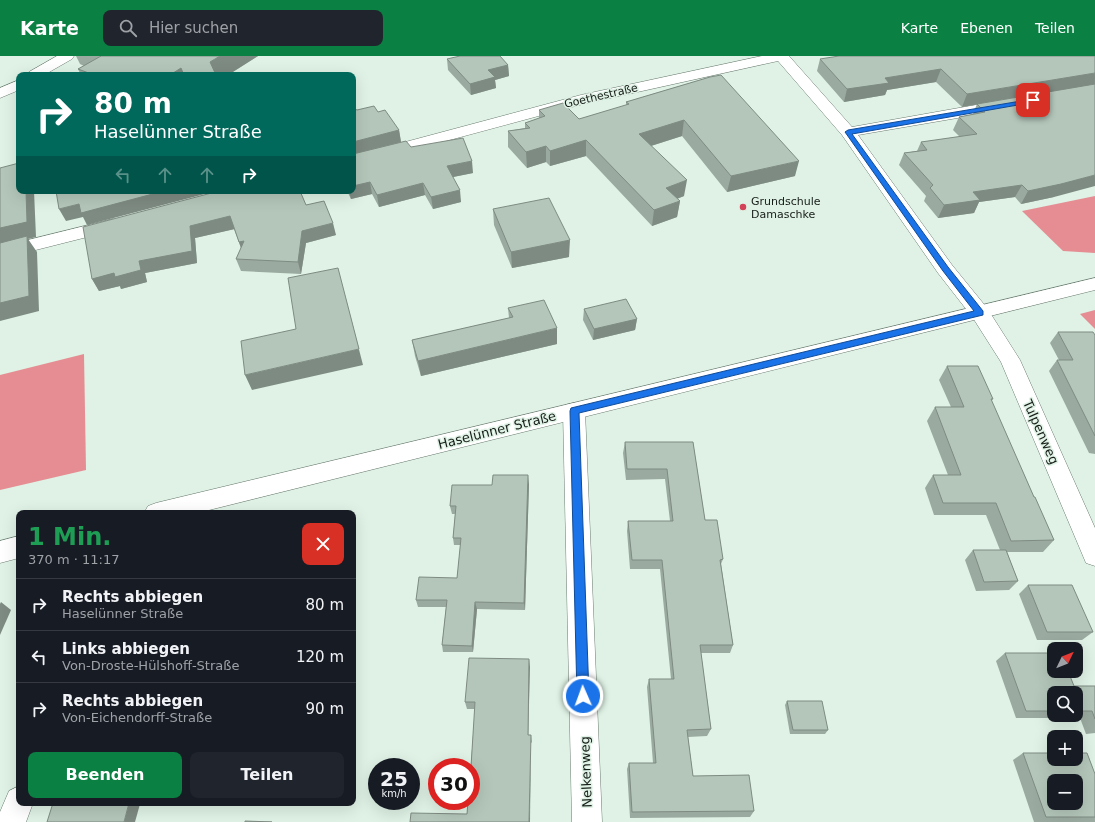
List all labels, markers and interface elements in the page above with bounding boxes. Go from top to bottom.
search box [103,10,383,46]
text: Karte [20,17,79,39]
icon: search [117,17,139,39]
text: Hier suchen [149,19,238,37]
text: Karte [901,20,938,36]
text: Ebenen [960,20,1013,36]
text: Teilen [1035,20,1075,36]
street label: Goethestraße [563,81,639,111]
pin [1016,83,1050,117]
text: 80 m [94,87,172,120]
icon: right [28,88,80,140]
icon: arrive [1022,89,1044,111]
text: Haselünner Straße [94,121,262,142]
icon: left [112,164,134,186]
icon: ahead [154,164,176,186]
icon: ahead [196,164,218,186]
icon: right [238,164,260,186]
place label: Grundschule Damaschke [751,195,821,221]
marker: Grundschule Damaschke [738,202,748,212]
street label: Tulpenweg [1020,396,1062,467]
street label: Haselünner Straße [436,408,558,452]
text: 1 Min. [28,523,111,551]
button: close [302,523,344,565]
text: 370 m · 11:17 [28,552,119,567]
text: Rechts abbiegen [62,588,203,606]
icon: right [28,594,50,616]
text: 80 m [306,596,344,614]
text: Haselünner Straße [62,606,183,621]
text: Links abbiegen [62,640,190,658]
north arrow [1047,642,1083,678]
map controls [1047,642,1083,810]
icon: left [28,646,50,668]
text: 120 m [296,648,344,666]
text: Von-Droste-Hülshoff-Straße [62,658,239,673]
position arrow [562,675,604,717]
button: search [1047,686,1083,722]
text: Rechts abbiegen [62,692,203,710]
icon: right [28,698,50,720]
text: 90 m [306,700,344,718]
text: Von-Eichendorff-Straße [62,710,212,725]
button: + [1047,730,1083,766]
street label: Nelkenweg [577,736,595,808]
button: Beenden [28,752,182,798]
button: Teilen [190,752,344,798]
speed limit sign: 30 [428,758,480,810]
text: 25 [380,767,408,791]
button: − [1047,774,1083,810]
text: km/h [381,788,407,799]

